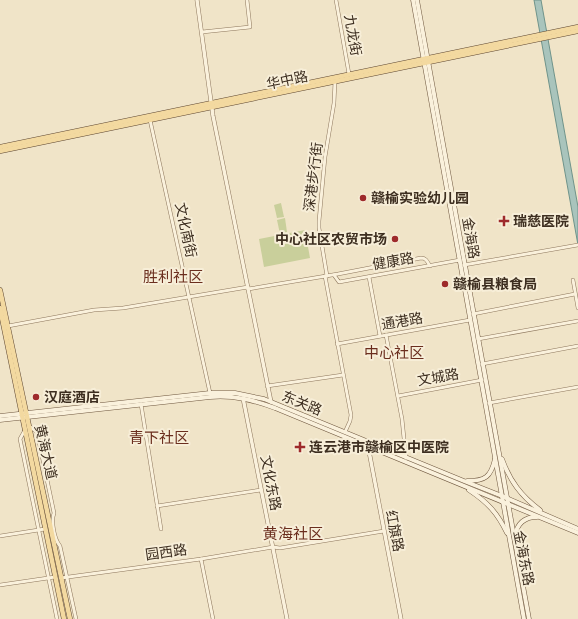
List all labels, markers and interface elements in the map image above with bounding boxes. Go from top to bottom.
street label: 九龙街 [340,13,366,57]
street label: 华中路 [264,66,310,94]
street label: 深港步行街 [299,141,327,213]
place label: 赣榆实验幼儿园 [371,188,469,208]
marker: 赣榆实验幼儿园 [358,193,368,203]
street label: 文化南街 [170,201,202,259]
place label: 瑞慈医院 [513,211,569,231]
marker: 瑞慈医院 [498,215,510,227]
street label: 金海路 [458,216,484,260]
place label: 中心社区农贸市场 [275,229,387,249]
marker: 中心社区农贸市场 [390,234,400,244]
street label: 健康路 [371,248,415,274]
district label: 胜利社区 [143,266,203,287]
place label: 赣榆县粮食局 [453,274,537,294]
marker: 赣榆县粮食局 [440,279,450,289]
street label: 通港路 [380,308,424,334]
district label: 中心社区 [364,342,424,363]
street label: 文城路 [416,364,460,390]
street label: 东关路 [279,386,325,420]
place label: 汉庭酒店 [44,387,100,407]
marker: 汉庭酒店 [31,392,41,402]
street label: 黄海大道 [30,422,62,482]
district label: 青下社区 [129,427,189,448]
place label: 连云港市赣榆区中医院 [309,437,449,457]
marker: 连云港市赣榆区中医院 [294,441,306,453]
street label: 文化东路 [256,454,286,512]
street label: 红旗路 [381,508,409,554]
district label: 黄海社区 [263,523,323,544]
street label: 金海东路 [509,529,539,587]
street label: 园西路 [144,539,188,565]

